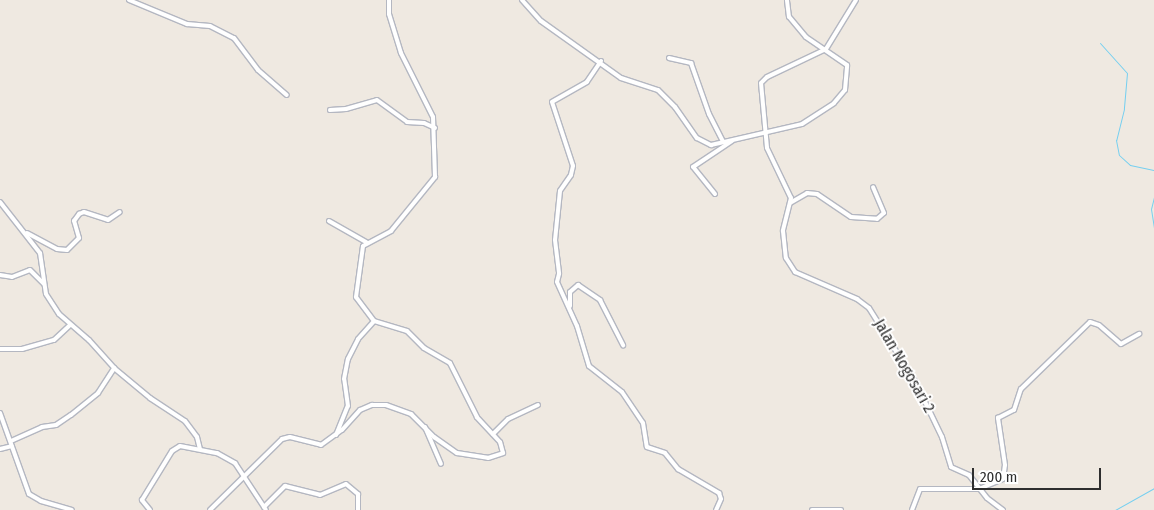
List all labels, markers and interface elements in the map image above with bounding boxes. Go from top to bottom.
street label: Jalan Nogosari 2 [869,316,939,416]
scale bar [974,458,1103,490]
text: 200 m [980,468,1017,486]

